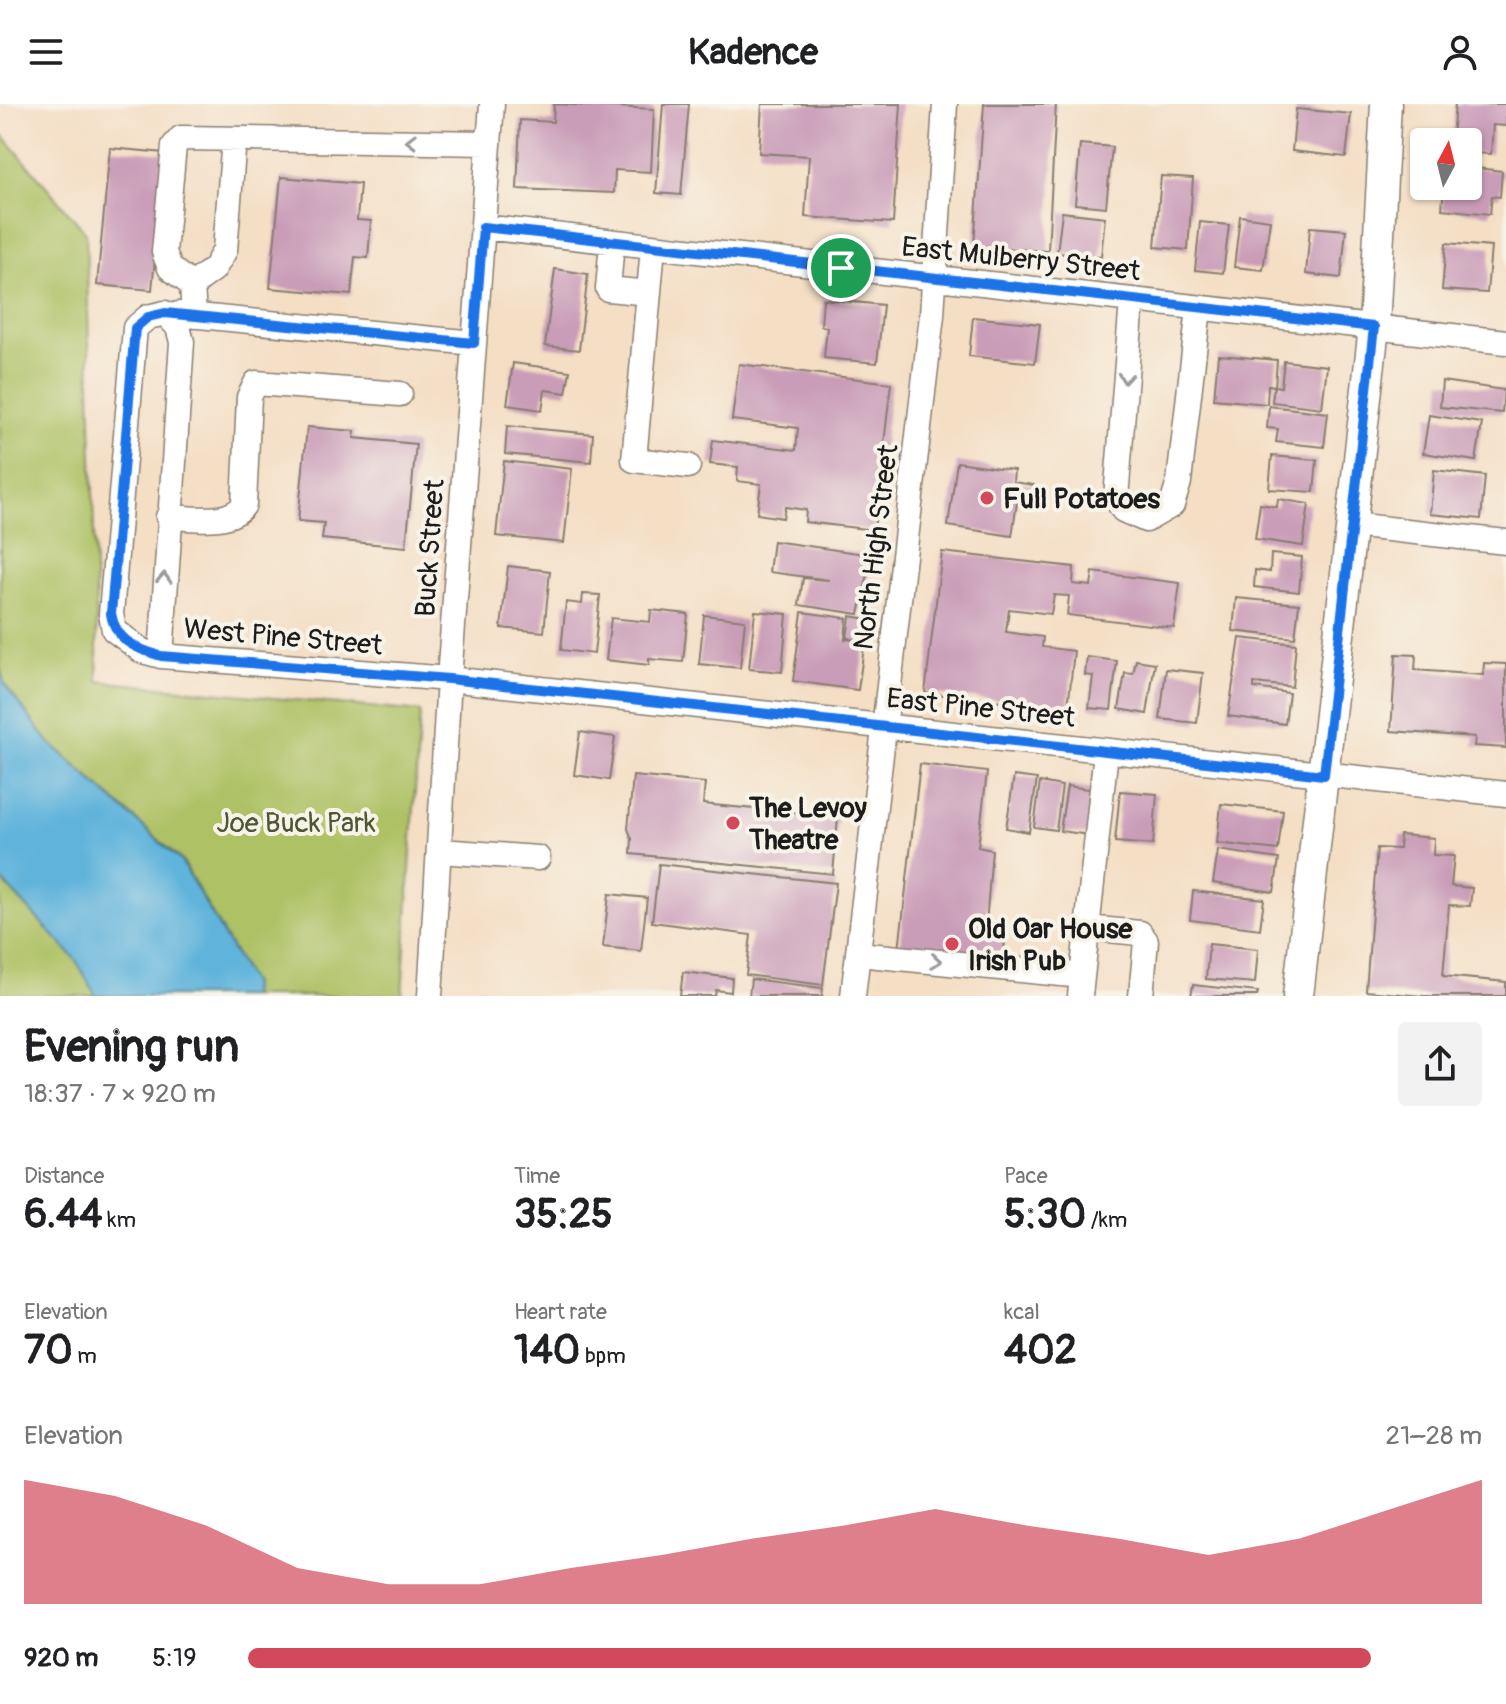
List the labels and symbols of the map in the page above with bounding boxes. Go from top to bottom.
north arrow [1410,128,1482,200]
one-way arrow [404,133,417,150]
street label: East Mulberry Street [900,230,1143,290]
pin [807,234,875,302]
one-way arrow [1117,372,1134,385]
street label: North High Street [847,442,907,652]
street label: Buck Street [408,477,453,618]
place label: Full Potatoes [1003,482,1160,517]
marker: Full Potatoes [978,489,996,507]
one-way arrow [155,571,172,584]
street label: West Pine Street [182,611,384,664]
street label: East Pine Street [885,681,1078,736]
place label: The Levoy Theatre [748,791,867,858]
park label: Joe Buck Park [216,806,376,841]
marker: The Levoy Theatre [724,814,742,832]
place label: Old Oar House Irish Pub [968,912,1133,979]
marker: Old Oar House Irish Pub [943,935,961,953]
one-way arrow [930,953,943,970]

